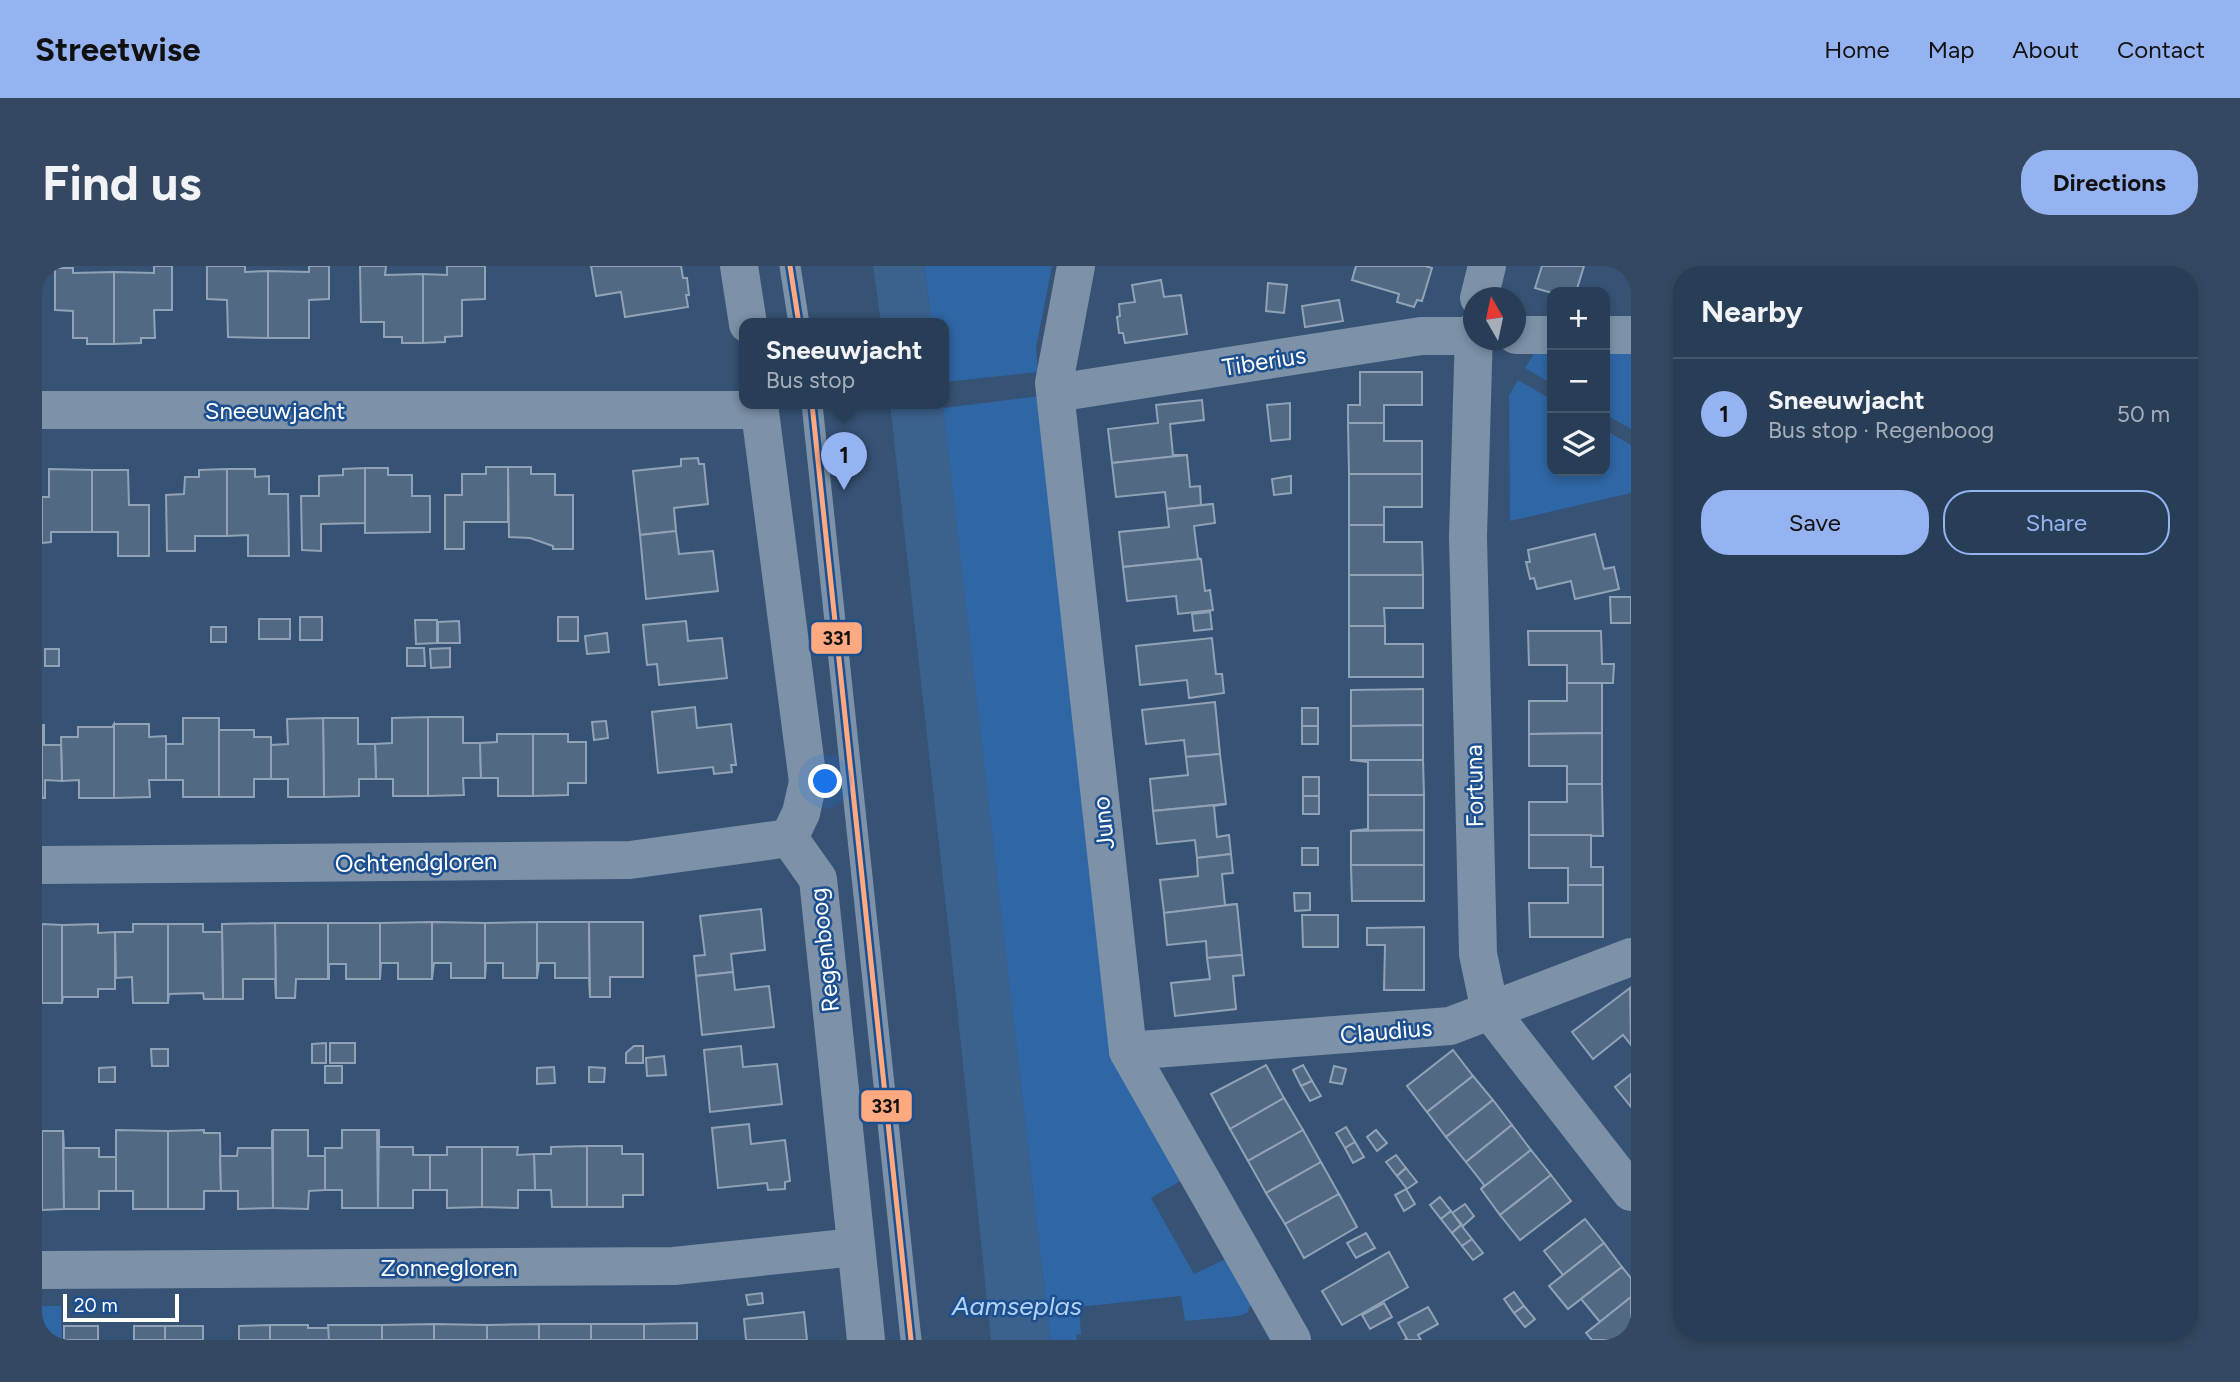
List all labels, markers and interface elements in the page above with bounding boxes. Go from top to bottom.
text: Streetwise [35,30,201,69]
text: Home [1824,35,1890,64]
text: Map [1928,35,1974,64]
text: About [2012,35,2079,64]
text: Contact [2117,35,2205,64]
button: Directions [2021,150,2198,215]
text: Find us [42,153,201,212]
north arrow [1463,287,1526,350]
map controls [1547,287,1610,476]
button: + [1547,287,1610,350]
text: Nearby [1701,293,1803,330]
popup [739,318,949,409]
text: Sneeuwjacht [766,334,922,366]
street label: Tiberius [1220,340,1308,382]
button: − [1547,350,1610,413]
text: Bus stop [766,366,855,394]
text: Sneeuwjacht [1768,384,1925,416]
street label: Sneeuwjacht [205,396,345,425]
text: 1 [1719,400,1729,428]
text: 50 m [2117,400,2170,428]
button: layers [1547,413,1610,476]
text: Bus stop · Regenboog [1768,416,1994,444]
pin: 1 [821,432,867,490]
button: Save [1701,490,1929,555]
button: Share [1943,490,2170,555]
line badge: 331 [810,621,863,655]
text: 331 [822,627,852,650]
street label: Fortuna [1459,744,1489,828]
your location [808,764,842,798]
street label: Juno [1086,795,1120,851]
street label: Ochtendgloren [335,846,497,878]
street label: Regenboog [803,886,845,1014]
street label: Claudius [1339,1013,1433,1049]
line badge: 331 [860,1089,913,1123]
text: 331 [871,1095,901,1118]
street label: Zonnegloren [380,1253,518,1282]
water label: Aamseplas [951,1290,1082,1322]
scale bar [63,1291,178,1323]
text: 20 m [74,1294,118,1317]

